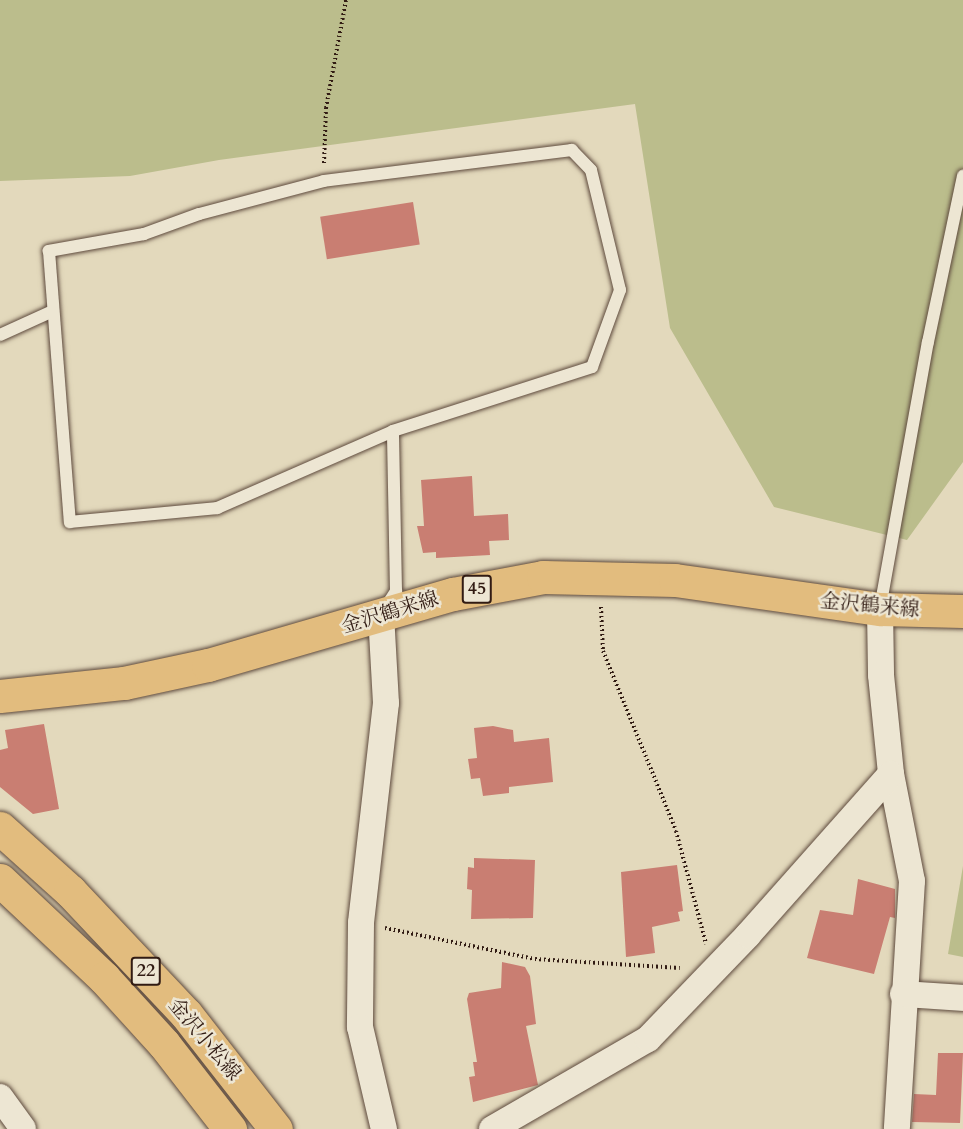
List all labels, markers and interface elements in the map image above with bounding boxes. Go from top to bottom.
road number: 45 [460,574,494,604]
street label: 金沢鶴来線 [339,586,441,638]
street label: 金沢鶴来線 [819,589,921,621]
road number: 22 [130,956,162,986]
street label: 金沢小松線 [164,993,246,1085]

